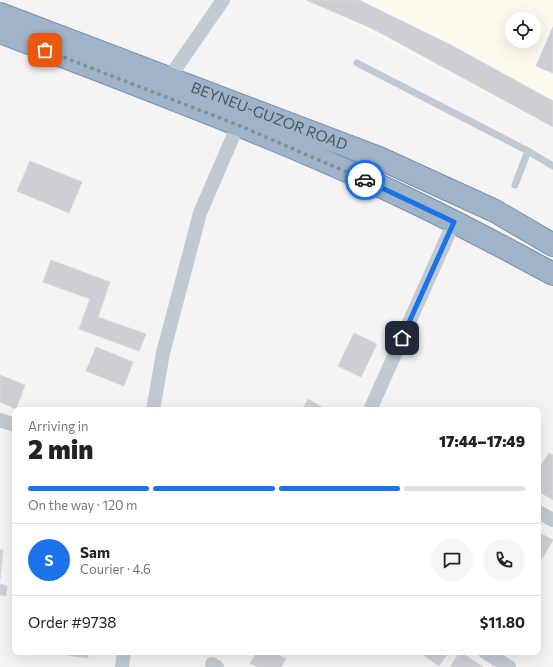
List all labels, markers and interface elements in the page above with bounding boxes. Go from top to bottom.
map controls [505,12,541,48]
button: locate [505,12,541,48]
pin [28,33,62,67]
icon: bag [34,39,56,61]
street label: BEYNEU-GUZOR ROAD [189,77,350,153]
courier [345,160,385,200]
icon: car [354,169,376,191]
pin [385,321,419,355]
icon: home [391,327,413,349]
text: Arriving in [28,418,88,434]
text: 17:44–17:49 [439,432,525,450]
text: 2 min [28,433,93,464]
text: On the way · 120 m [28,497,137,513]
button: chat [431,539,473,581]
button: phone [483,539,525,581]
text: Sam [80,543,110,561]
text: S [44,551,54,569]
text: Courier · 4.6 [80,561,151,577]
text: Order #9738 [28,613,116,631]
text: $11.80 [480,613,525,631]

